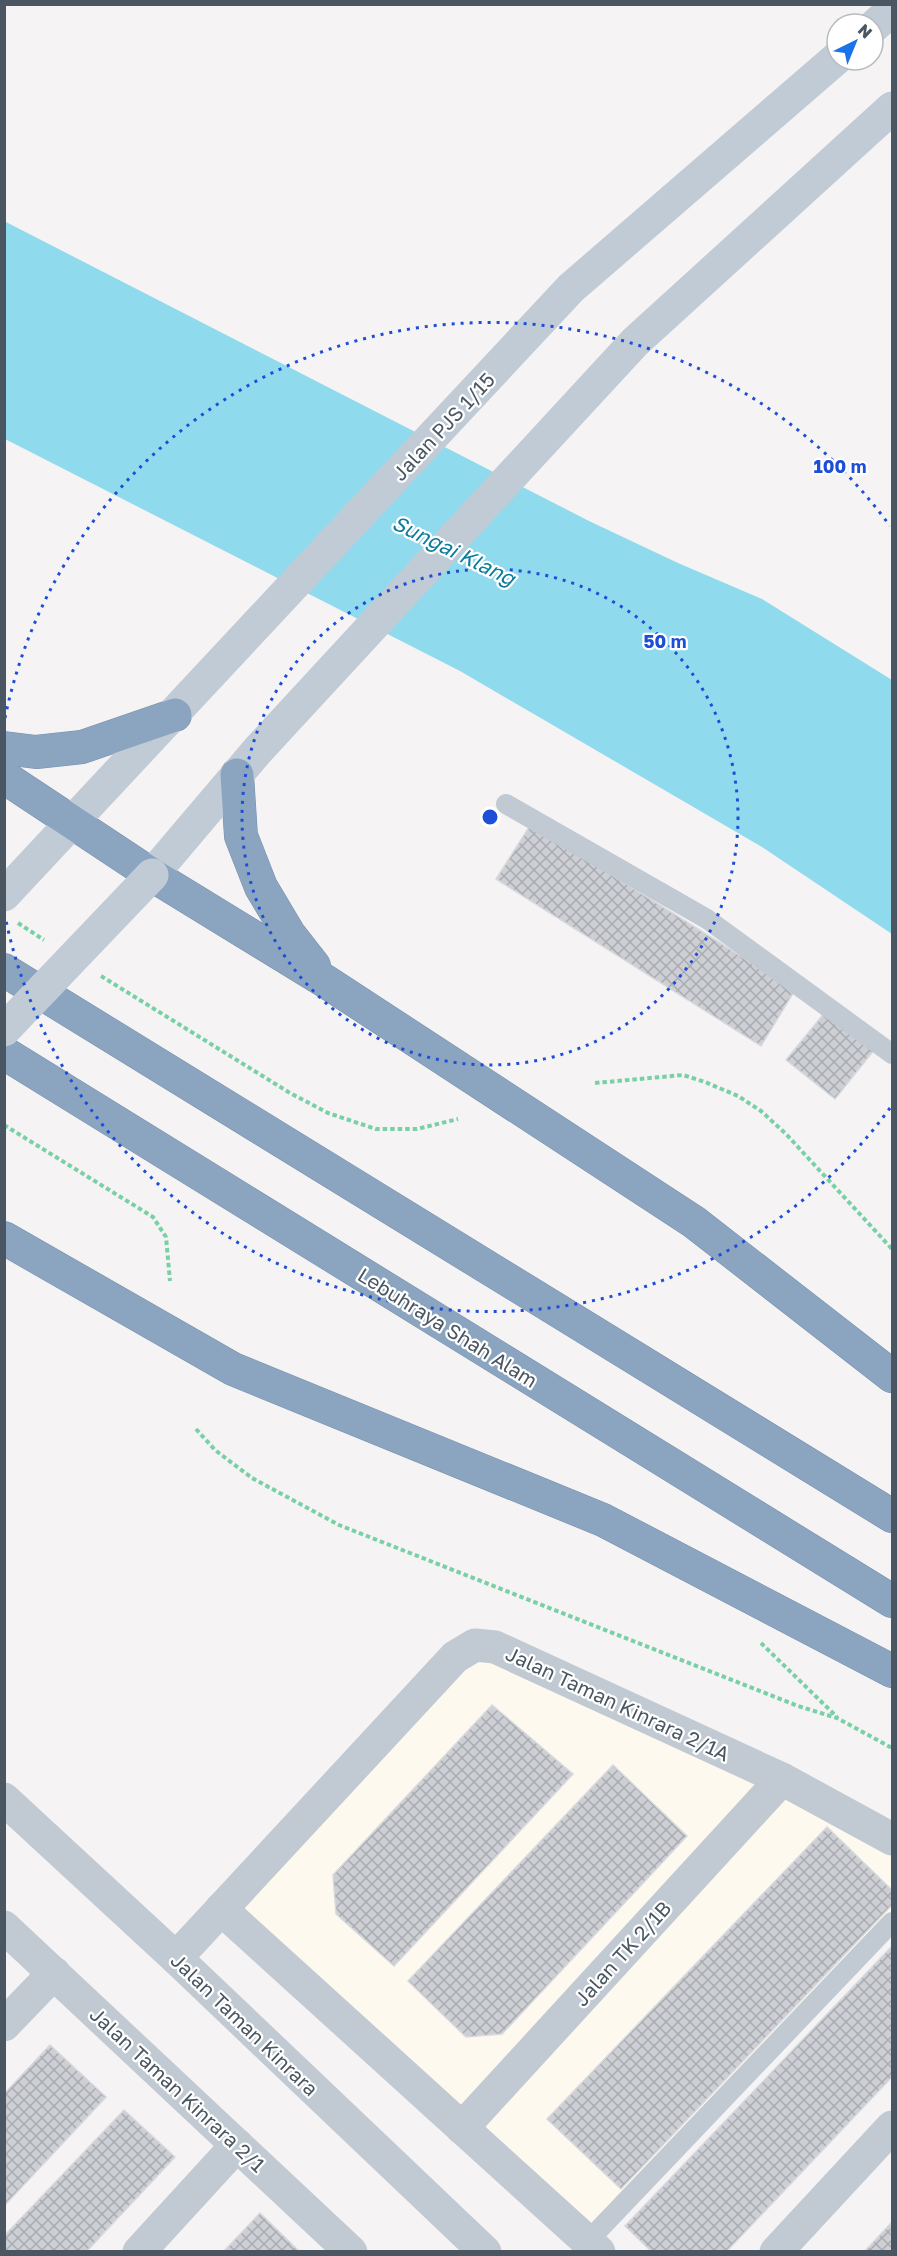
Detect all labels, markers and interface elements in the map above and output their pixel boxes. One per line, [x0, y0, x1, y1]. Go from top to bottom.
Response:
north arrow [825, 12, 885, 72]
text: N [854, 20, 877, 42]
street label: Jalan PJS 1/15 [387, 367, 499, 485]
text: 100 m [814, 455, 866, 477]
water label: Sungai Klang [388, 509, 522, 592]
text: 50 m [644, 630, 686, 652]
centre of rings [480, 807, 500, 827]
street label: Lebuhraya Shah Alam [354, 1262, 542, 1392]
street label: Jalan Taman Kinrara 2/1A [502, 1641, 734, 1765]
street label: Jalan TK 2/1B [569, 1896, 675, 2010]
street label: Jalan Taman Kinrara [167, 1948, 323, 2100]
street label: Jalan Taman Kinrara 2/1 [85, 2002, 271, 2177]

